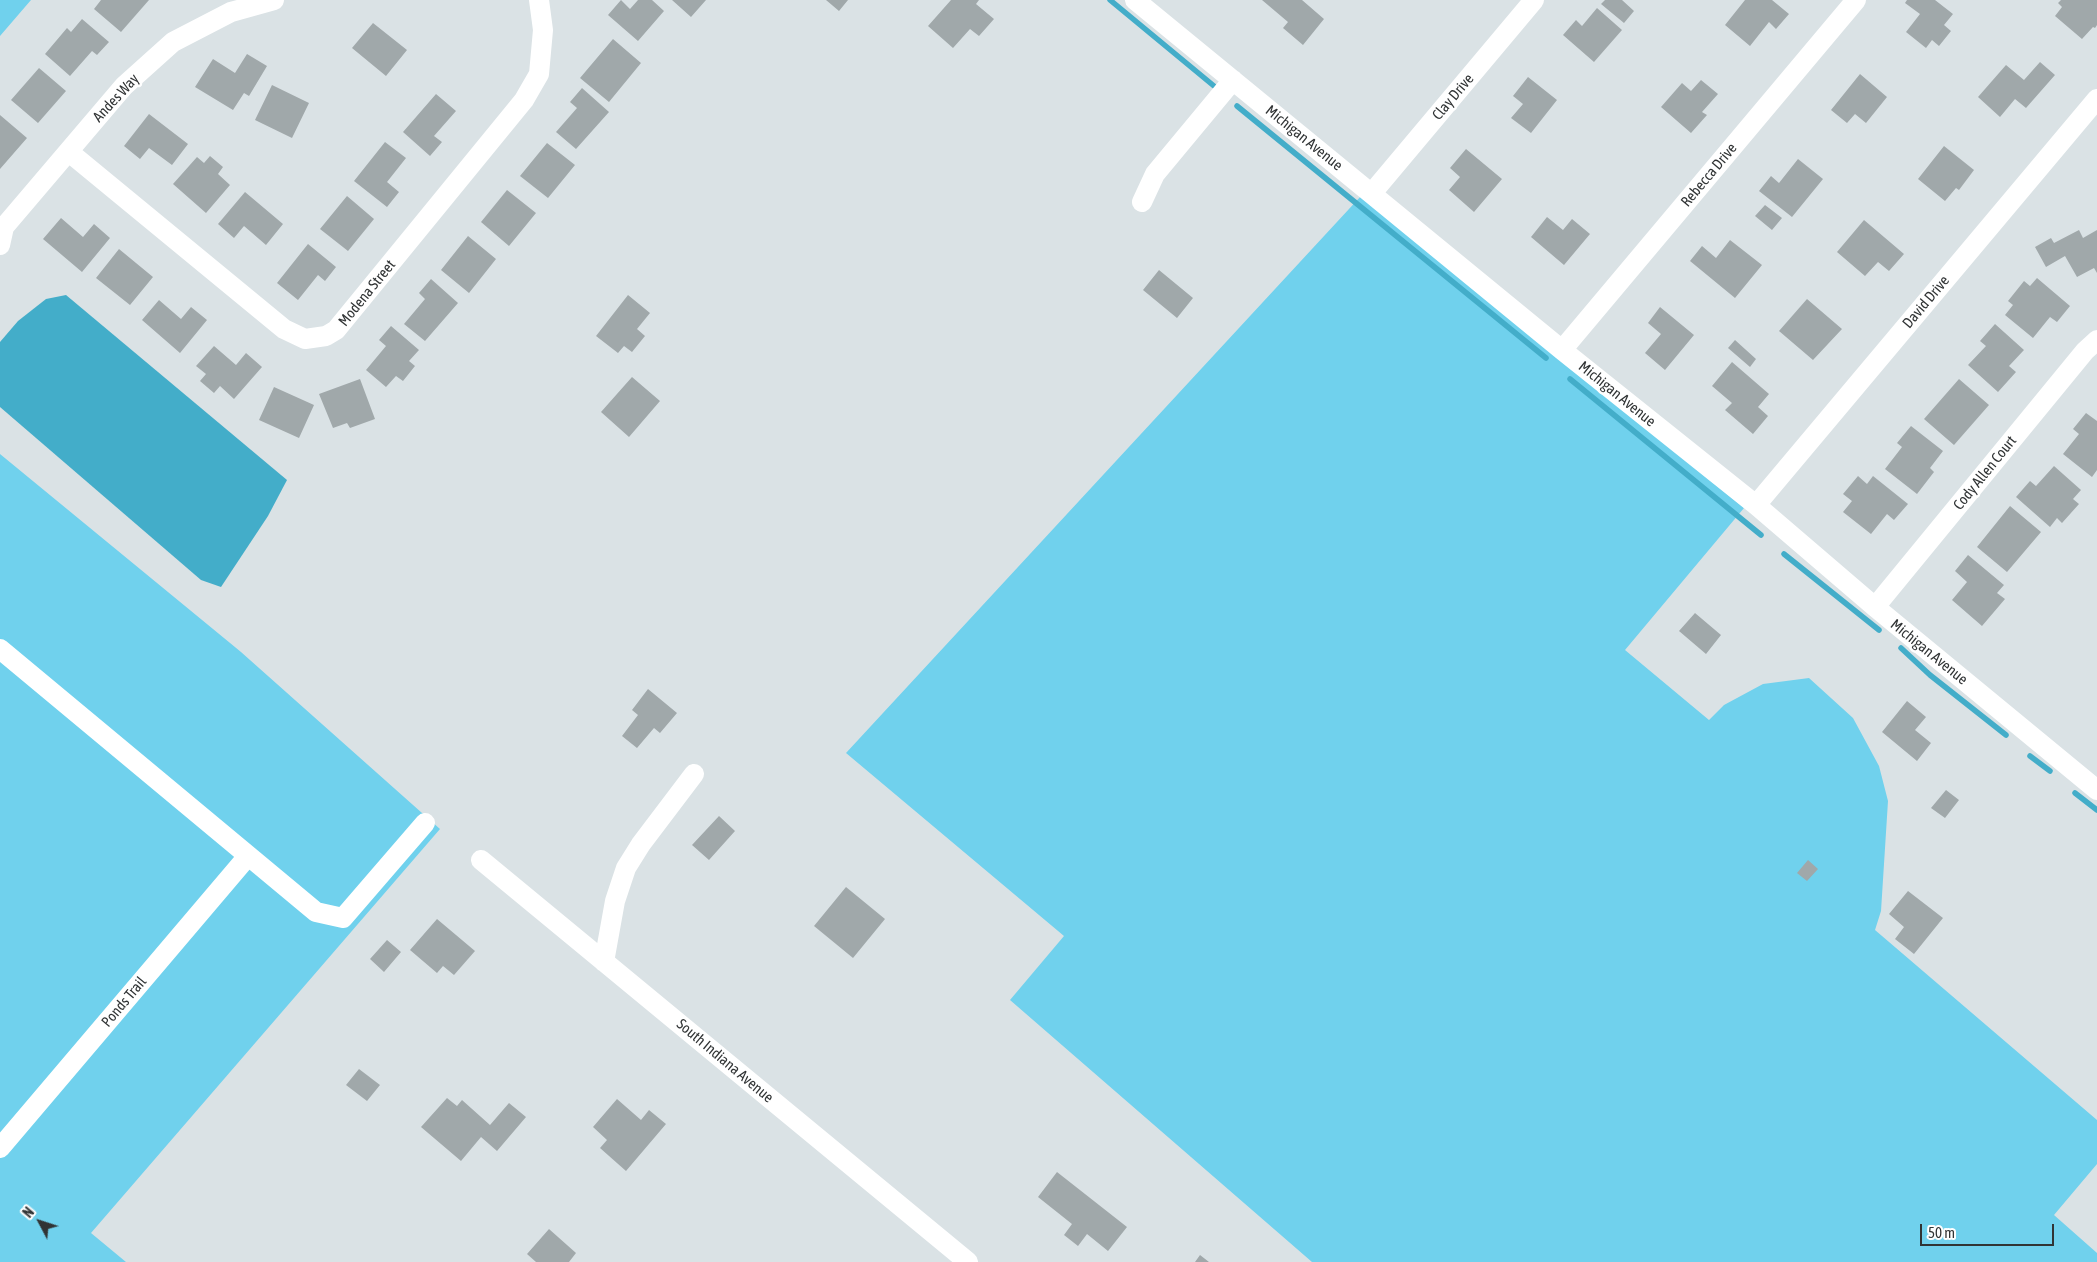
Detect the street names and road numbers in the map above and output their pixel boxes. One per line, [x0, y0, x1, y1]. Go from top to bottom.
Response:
street label: Andes Way [89, 70, 143, 126]
street label: Clay Drive [1428, 70, 1478, 124]
street label: Michigan Avenue [1262, 102, 1346, 174]
street label: Rebecca Drive [1677, 140, 1741, 210]
street label: Modena Street [335, 256, 399, 330]
street label: David Drive [1899, 272, 1953, 332]
street label: Michigan Avenue [1575, 358, 1659, 430]
street label: Cody Allen Court [1950, 432, 2020, 514]
street label: Michigan Avenue [1887, 616, 1971, 688]
street label: Ponds Trail [98, 973, 150, 1031]
street label: South Indiana Avenue [673, 1015, 777, 1107]

